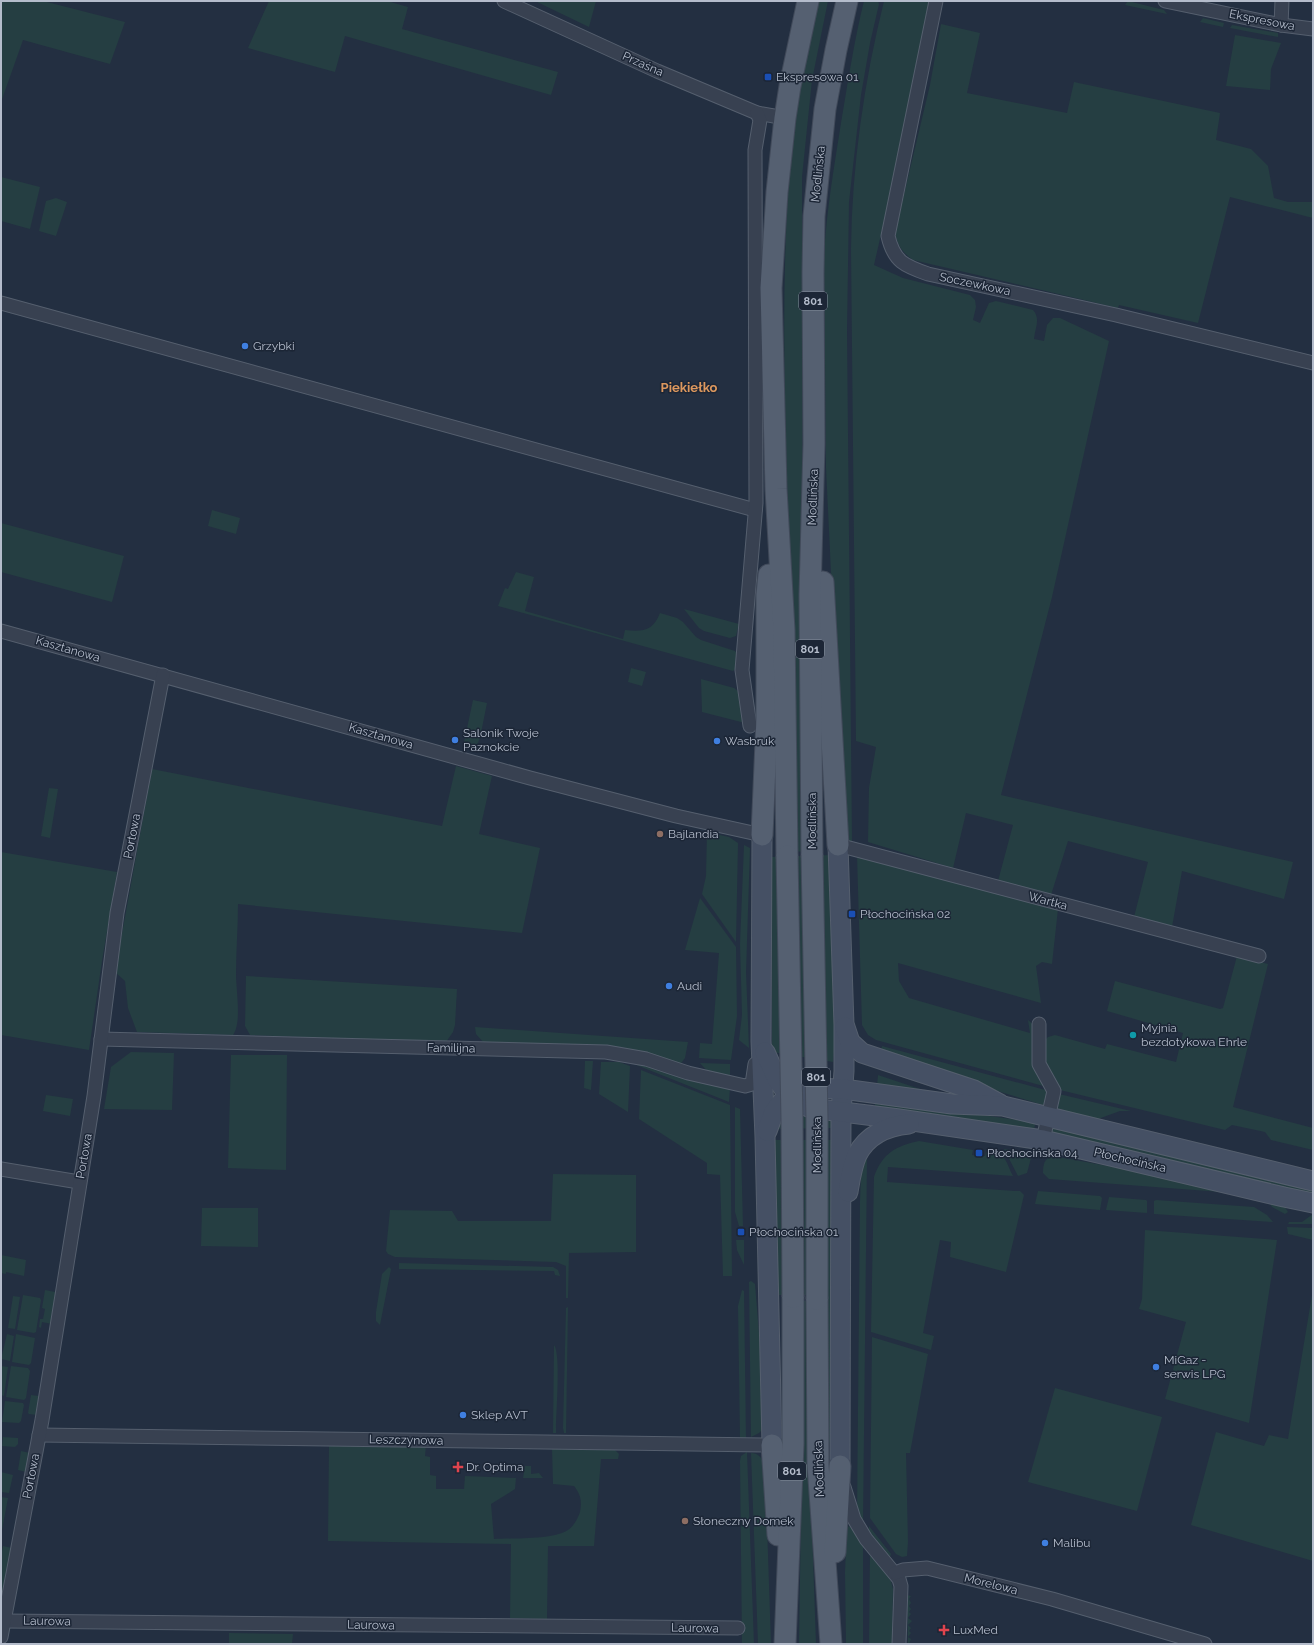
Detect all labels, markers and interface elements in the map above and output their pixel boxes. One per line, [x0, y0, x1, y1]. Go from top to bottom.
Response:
street label: Ekspresowa [1228, 7, 1296, 33]
street label: Przaśna [620, 49, 666, 79]
place label: Ekspresowa 01 [776, 70, 858, 84]
marker: Ekspresowa 01 [763, 72, 773, 82]
street label: Modlińska [808, 145, 828, 203]
street label: Soczewkowa [938, 270, 1012, 298]
road number: 801 [799, 292, 827, 310]
place label: Grzybki [253, 339, 295, 353]
marker: Grzybki [240, 341, 250, 351]
district label: Piekiełko [661, 380, 718, 395]
street label: Modlińska [805, 468, 821, 526]
street label: Kasztanowa [34, 633, 102, 665]
road number: 801 [796, 640, 824, 658]
street label: Kasztanowa [347, 720, 415, 752]
place label: Salonik Twoje Paznokcie [463, 726, 539, 754]
place label: Wasbruk [725, 734, 775, 748]
marker: Salonik Twoje Paznokcie [450, 735, 460, 745]
marker: Wasbruk [712, 736, 722, 746]
street label: Modlińska [805, 793, 819, 849]
street label: Portowa [121, 812, 143, 860]
place label: Bajlandia [668, 827, 719, 841]
marker: Bajlandia [655, 829, 665, 839]
street label: Wartka [1027, 889, 1069, 913]
place label: Płochocińska 02 [860, 907, 950, 921]
marker: Płochocińska 02 [847, 909, 857, 919]
place label: Audi [677, 979, 702, 993]
marker: Audi [664, 981, 674, 991]
place label: Myjnia bezdotykowa Ehrle [1141, 1021, 1247, 1049]
marker: Myjnia bezdotykowa Ehrle [1128, 1030, 1138, 1040]
street label: Familijna [427, 1041, 475, 1055]
road number: 801 [802, 1068, 830, 1086]
street label: Modlińska [810, 1117, 824, 1173]
street label: Portowa [73, 1132, 95, 1180]
street label: Płochocińska [1093, 1145, 1167, 1175]
place label: Płochocińska 04 [987, 1146, 1078, 1160]
marker: Płochocińska 04 [974, 1148, 984, 1158]
place label: Płochocińska 01 [749, 1225, 838, 1239]
marker: Płochocińska 01 [736, 1227, 746, 1237]
place label: MiGaz - serwis LPG [1164, 1353, 1225, 1381]
marker: MiGaz - serwis LPG [1151, 1362, 1161, 1372]
place label: Sklep AVT [471, 1408, 529, 1422]
marker: Sklep AVT [458, 1410, 468, 1420]
street label: Leszczynowa [369, 1432, 443, 1448]
street label: Modlińska [811, 1440, 827, 1498]
street label: Portowa [20, 1452, 42, 1500]
place label: Dr. Optima [466, 1460, 523, 1474]
marker: Dr. Optima [453, 1462, 463, 1472]
road number: 801 [778, 1462, 806, 1480]
place label: Słoneczny Domek [693, 1514, 794, 1528]
marker: Słoneczny Domek [680, 1516, 690, 1526]
place label: Malibu [1053, 1536, 1090, 1550]
marker: Malibu [1040, 1538, 1050, 1548]
street label: Morelowa [963, 1571, 1019, 1597]
street label: Laurowa [23, 1614, 71, 1628]
street label: Laurowa [347, 1618, 395, 1632]
street label: Laurowa [671, 1621, 719, 1635]
place label: LuxMed [953, 1623, 998, 1637]
marker: LuxMed [938, 1624, 950, 1636]

